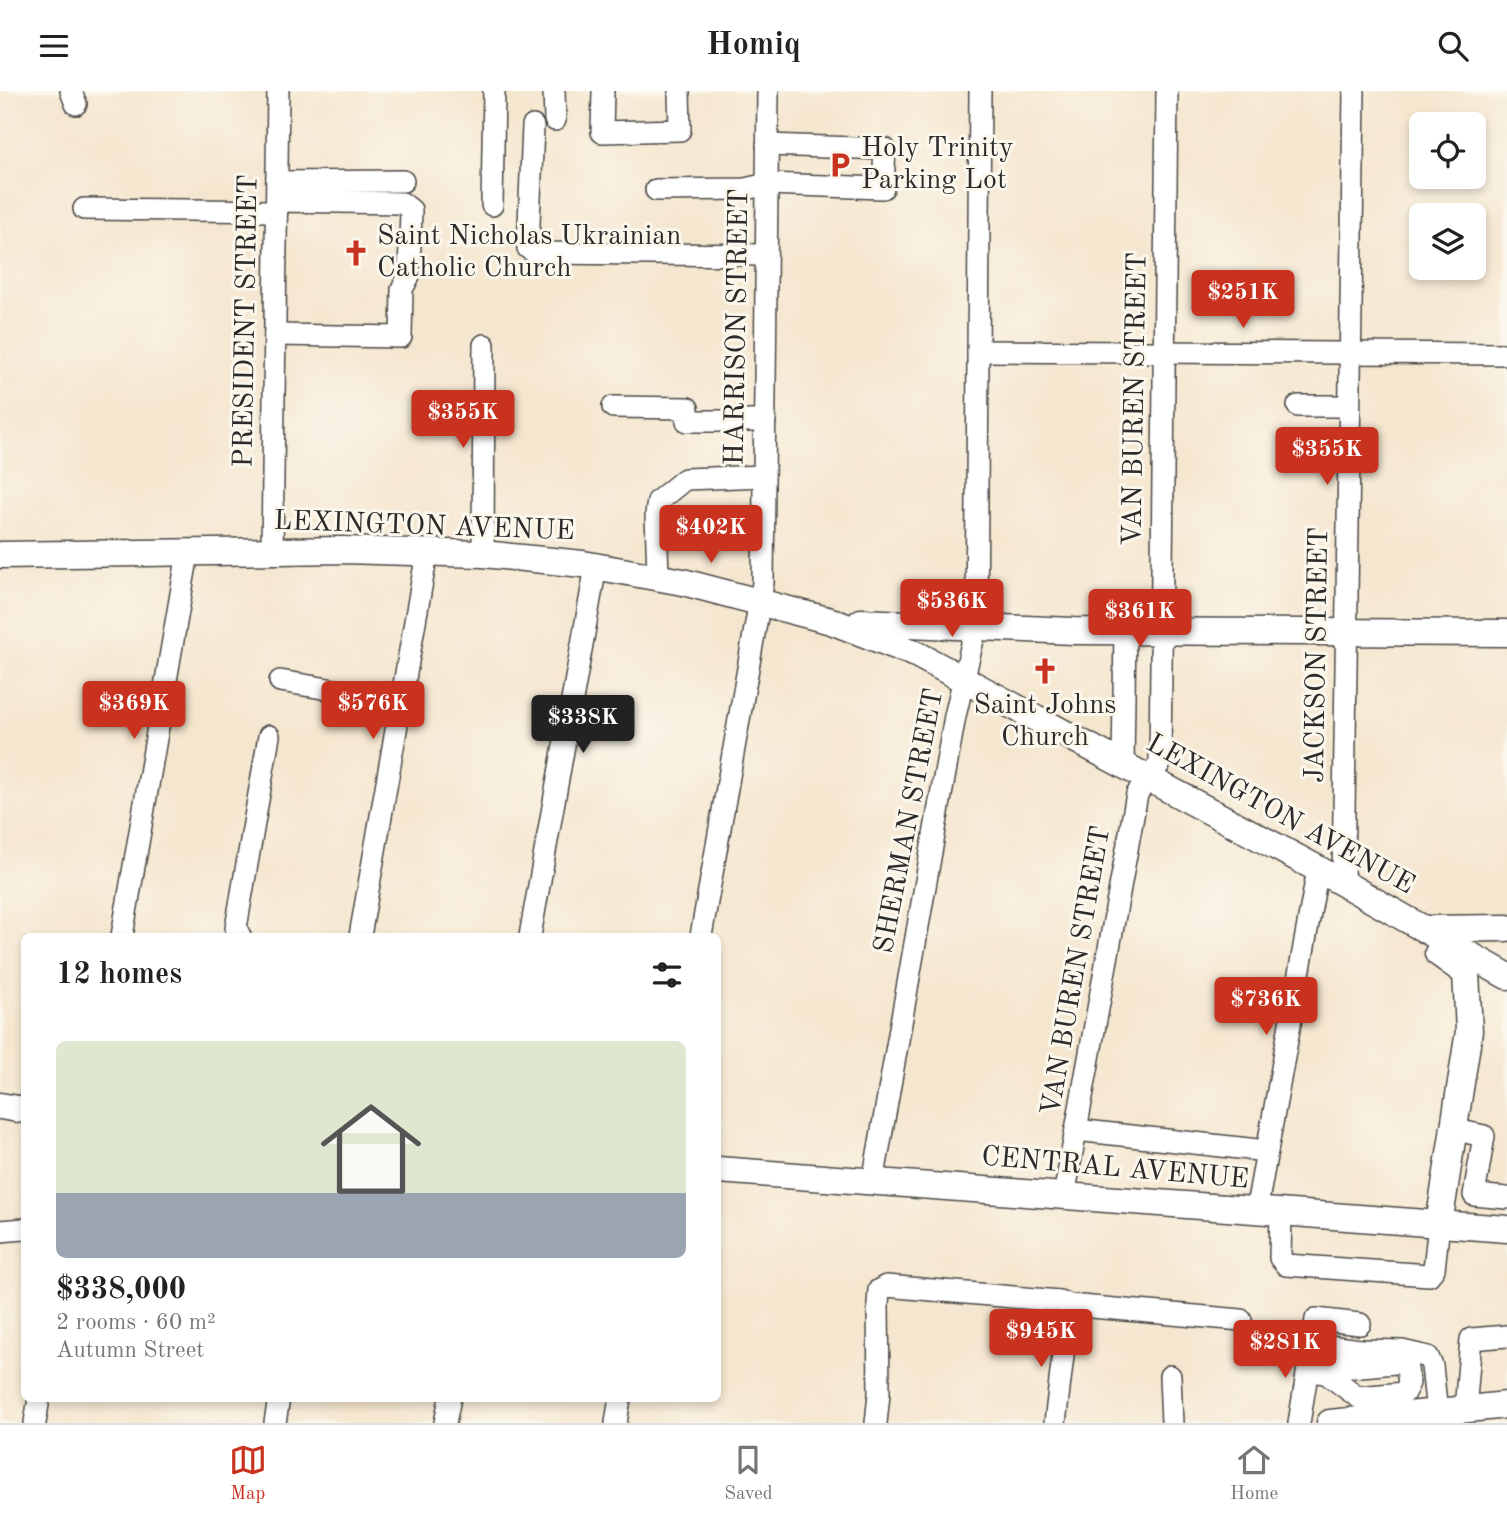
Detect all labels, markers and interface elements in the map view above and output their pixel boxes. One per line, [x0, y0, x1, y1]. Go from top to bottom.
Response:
icon: menu [35, 27, 73, 65]
icon: search [1434, 27, 1472, 65]
text: Homiq [706, 30, 801, 62]
map controls [1409, 112, 1486, 280]
button: locate [1409, 112, 1486, 189]
place label: Holy Trinity Parking Lot [861, 135, 1014, 195]
parking icon: Holy Trinity Parking Lot [825, 150, 855, 180]
street label: PRESIDENT STREET [230, 174, 264, 468]
street label: HARRISON STREET [722, 188, 754, 466]
button: layers [1409, 203, 1486, 280]
place label: Saint Nicholas Ukrainian Catholic Church [377, 223, 681, 283]
church icon: Saint Nicholas Ukrainian Catholic Church [341, 238, 371, 268]
street label: VAN BUREN STREET [1119, 252, 1153, 546]
pin: $251K [1194, 271, 1292, 330]
text: $251K [1207, 281, 1279, 304]
pin: $355K [414, 391, 512, 450]
text: $355K [427, 401, 499, 424]
pin: $355K [1278, 427, 1376, 487]
text: $355K [1291, 438, 1363, 461]
pin: $402K [662, 505, 760, 565]
street label: LEXINGTON AVENUE [273, 508, 575, 546]
text: $402K [675, 516, 747, 539]
street label: JACKSON STREET [1302, 527, 1334, 783]
pin: $536K [903, 580, 1001, 639]
pin: $361K [1091, 589, 1189, 649]
text: $536K [916, 590, 988, 613]
text: $361K [1104, 600, 1176, 623]
church icon: Saint Johns Church [1030, 656, 1060, 686]
pin: $369K [85, 681, 183, 741]
pin: $576K [324, 681, 422, 741]
street label: SHERMAN STREET [871, 686, 949, 956]
text: $369K [98, 692, 170, 715]
text: $576K [337, 692, 409, 715]
place label: Saint Johns Church [973, 692, 1117, 752]
pin: $338K [534, 695, 632, 755]
text: $338K [547, 706, 619, 729]
street label: LEXINGTON AVENUE [1141, 730, 1419, 900]
street label: VAN BUREN STREET [1038, 824, 1116, 1118]
icon: filters [648, 956, 686, 994]
text: 12 homes [56, 960, 182, 990]
pin: $736K [1217, 977, 1315, 1037]
text: $736K [1230, 988, 1302, 1011]
icon: home [308, 1086, 434, 1212]
street label: CENTRAL AVENUE [980, 1143, 1250, 1195]
text: $338,000 [56, 1275, 186, 1305]
pin: $945K [992, 1309, 1090, 1369]
text: 2 rooms · 60 m² [56, 1311, 216, 1334]
text: $945K [1005, 1320, 1077, 1343]
pin: $281K [1236, 1321, 1334, 1380]
text: $281K [1249, 1331, 1321, 1354]
text: Autumn Street [56, 1339, 204, 1362]
tab: Map [229, 1441, 267, 1506]
tab: Saved [724, 1441, 773, 1506]
tab: Home [1230, 1441, 1278, 1506]

